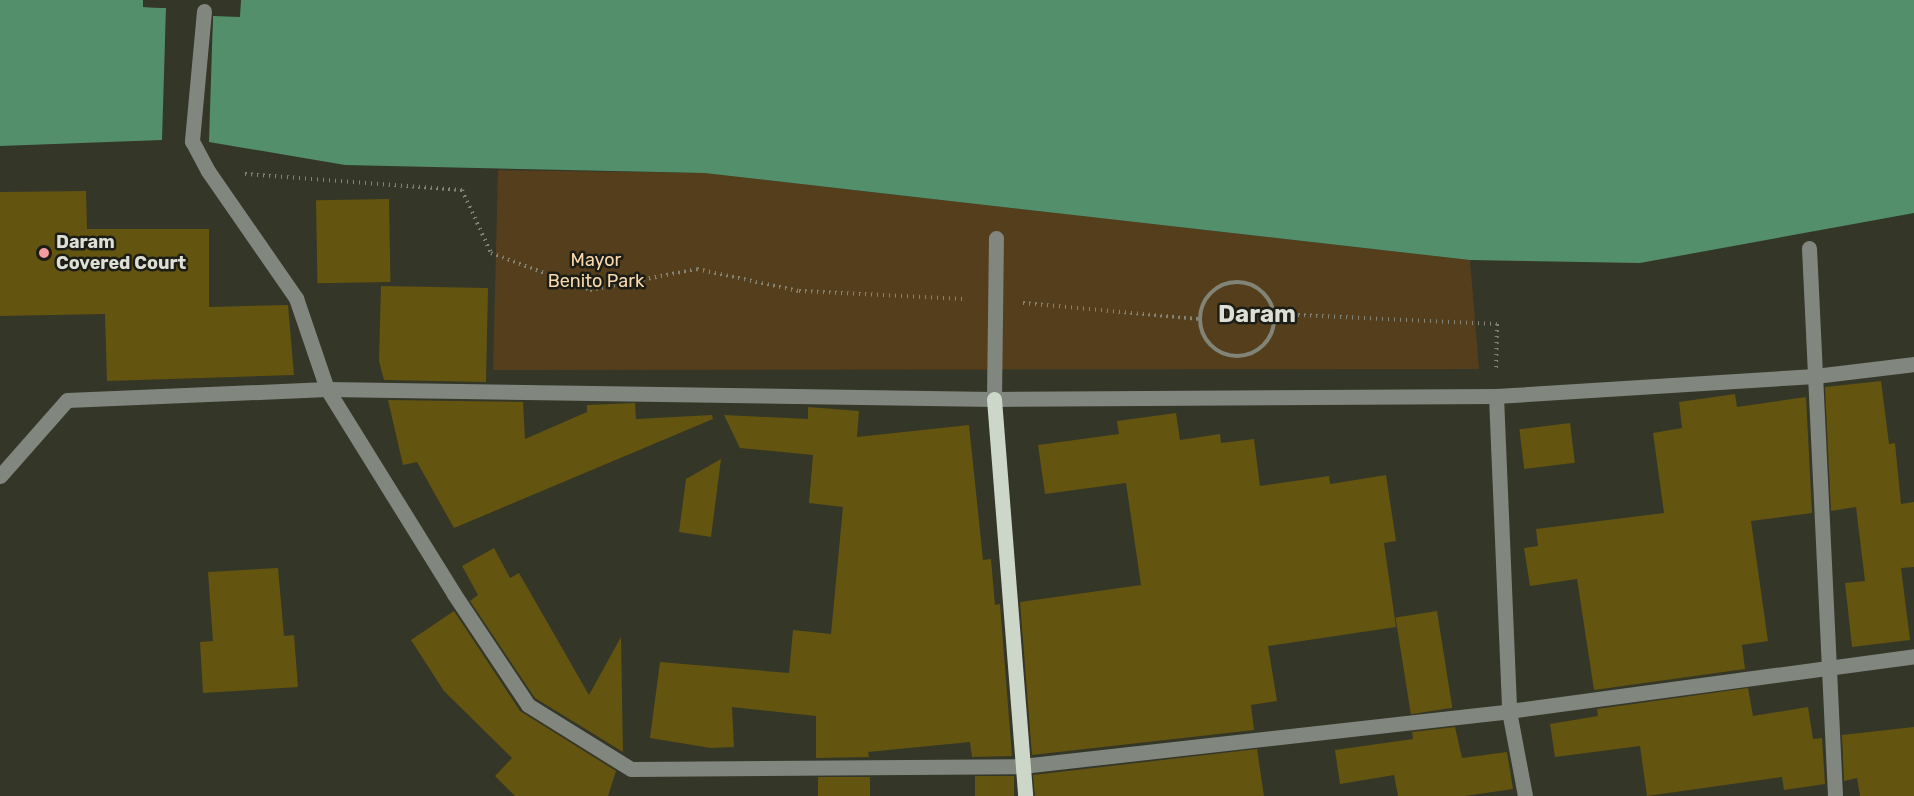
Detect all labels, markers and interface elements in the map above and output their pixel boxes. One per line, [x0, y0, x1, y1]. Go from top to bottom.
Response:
place label: Daram Covered Court [56, 232, 186, 274]
marker: Daram Covered Court [37, 246, 51, 260]
park label: Mayor Benito Park [548, 250, 644, 292]
district label: Daram [1218, 301, 1296, 329]

